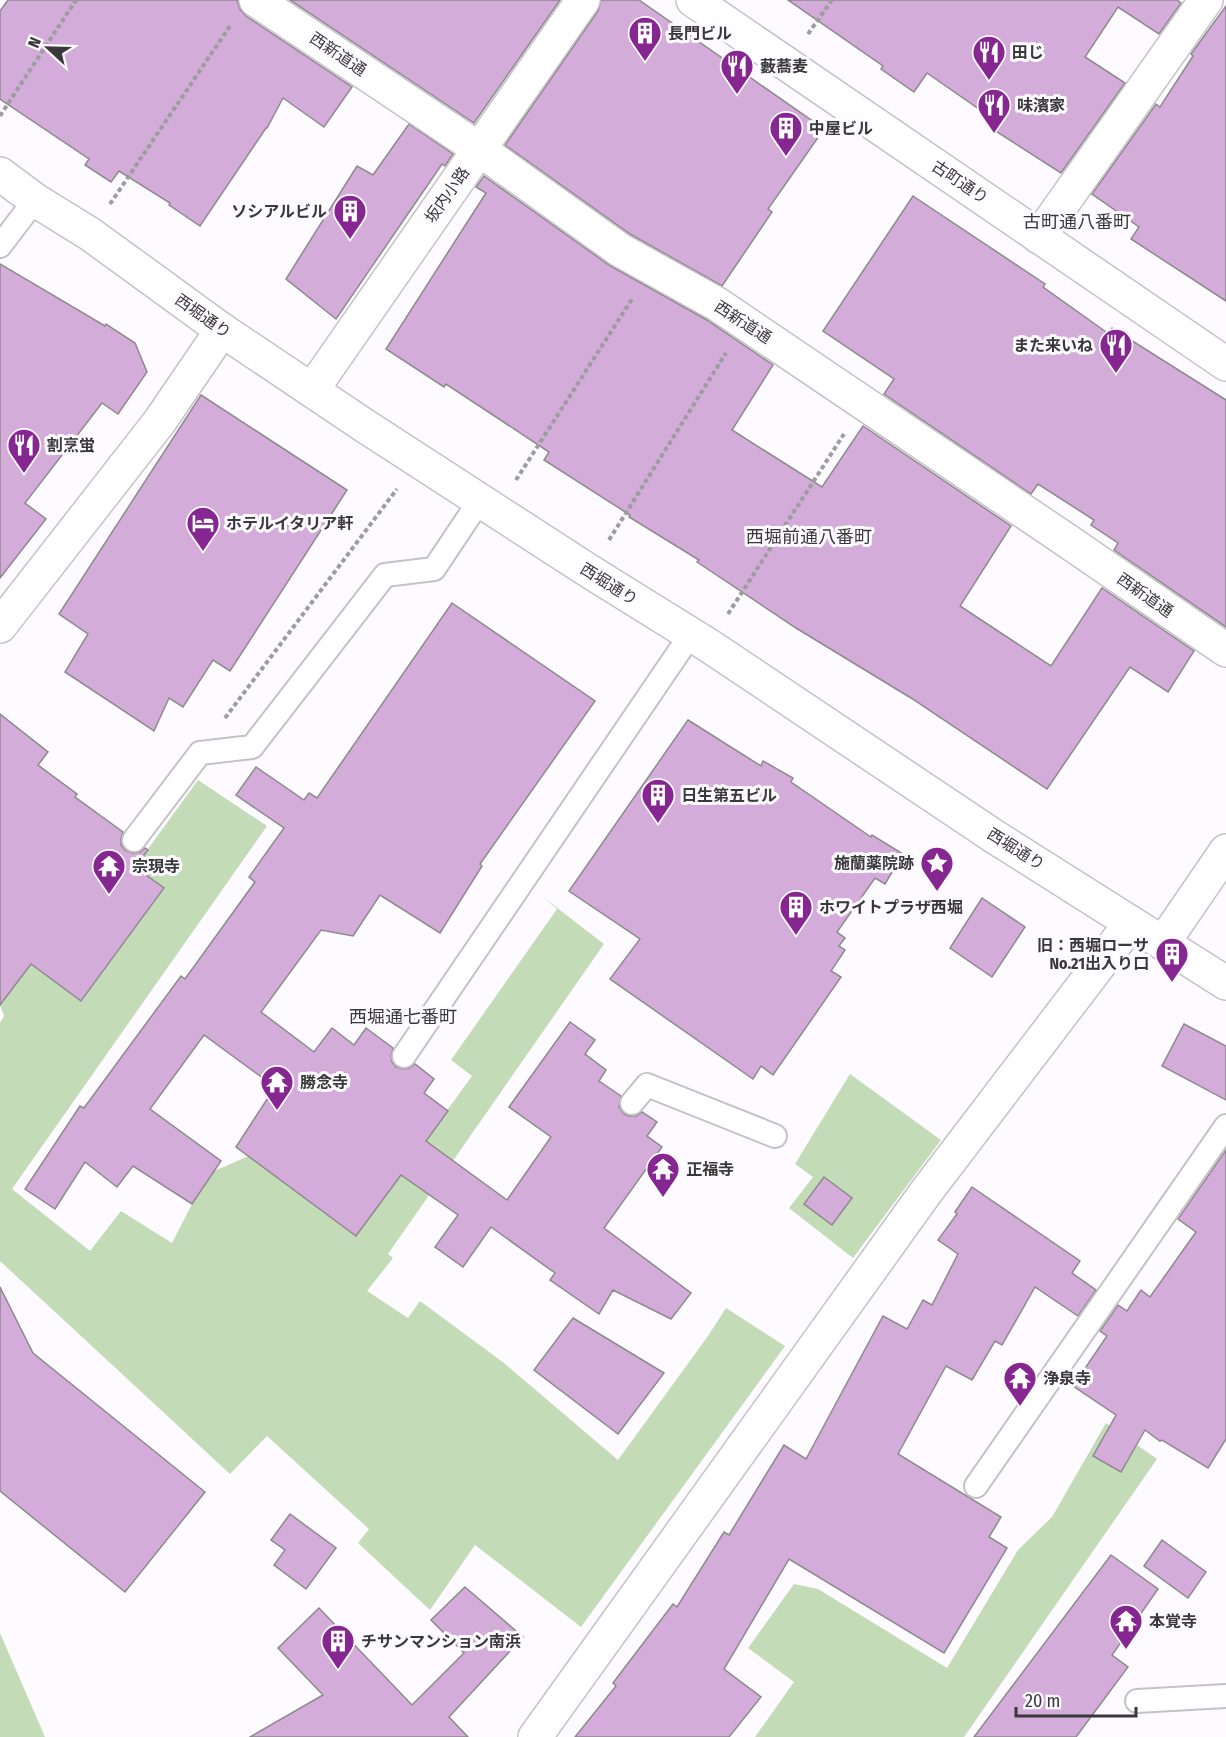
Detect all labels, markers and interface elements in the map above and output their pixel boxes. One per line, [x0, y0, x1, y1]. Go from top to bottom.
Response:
building icon: 長門ビル [627, 15, 663, 62]
north arrow [18, 18, 78, 78]
place label: 長門ビル [668, 24, 732, 43]
street label: 西新道通 [306, 28, 370, 80]
restaurant icon: 田じ [971, 34, 1007, 81]
text: N [24, 35, 45, 51]
place label: 田じ [1012, 43, 1044, 62]
restaurant icon: 藪蕎麦 [719, 48, 755, 95]
place label: 藪蕎麦 [760, 57, 808, 76]
restaurant icon: 味濱家 [976, 87, 1012, 134]
place label: 味濱家 [1017, 96, 1065, 115]
building icon: 中屋ビル [768, 110, 804, 157]
place label: 中屋ビル [809, 119, 873, 138]
street label: 古町通り [928, 156, 992, 208]
street label: 坂内小路 [421, 163, 473, 227]
building icon: ソシアルビル [332, 193, 368, 240]
place label: ソシアルビル [231, 202, 327, 221]
district label: 古町通八番町 [1023, 211, 1131, 233]
street label: 西堀通り [171, 290, 235, 342]
street label: 西新道通 [711, 297, 775, 347]
restaurant icon: また来いね [1098, 327, 1134, 374]
place label: また来いね [1013, 336, 1093, 355]
restaurant icon: 割烹蛍 [6, 427, 42, 474]
place label: 割烹蛍 [47, 436, 95, 455]
hotel icon: ホテルイタリア軒 [185, 505, 221, 552]
place label: ホテルイタリア軒 [226, 514, 353, 533]
district label: 西堀前通八番町 [746, 526, 872, 548]
street label: 西堀通り [577, 559, 641, 609]
street label: 西新道通 [1113, 569, 1177, 621]
building icon: 日生第五ビル [640, 777, 676, 824]
place label: 日生第五ビル [681, 786, 777, 805]
street label: 西堀通り [984, 824, 1048, 874]
place icon: 施蘭薬院跡 [919, 845, 955, 892]
temple icon: 宗現寺 [91, 848, 127, 895]
place label: 施蘭薬院跡 [834, 854, 914, 873]
place label: 宗現寺 [132, 857, 180, 876]
building icon: ホワイトプラザ西堀 [778, 889, 814, 936]
place label: ホワイトプラザ西堀 [819, 898, 963, 917]
place label: 旧：西堀ローサ No.21出入り口 [1037, 936, 1149, 973]
building icon: 旧：西堀ローサ No.21出入り口 [1154, 936, 1190, 983]
district label: 西堀通七番町 [349, 1006, 457, 1028]
temple icon: 勝念寺 [259, 1064, 295, 1111]
place label: 勝念寺 [300, 1073, 348, 1092]
temple icon: 正福寺 [645, 1151, 681, 1198]
place label: 正福寺 [686, 1160, 734, 1179]
temple icon: 浄泉寺 [1002, 1360, 1038, 1407]
place label: 浄泉寺 [1043, 1369, 1091, 1388]
temple icon: 本覚寺 [1108, 1603, 1144, 1650]
place label: 本覚寺 [1149, 1612, 1197, 1631]
building icon: チサンマンション南浜 [320, 1623, 356, 1670]
place label: チサンマンション南浜 [361, 1632, 521, 1651]
scale bar [1016, 1680, 1136, 1718]
text: 20 m [1025, 1690, 1060, 1712]

